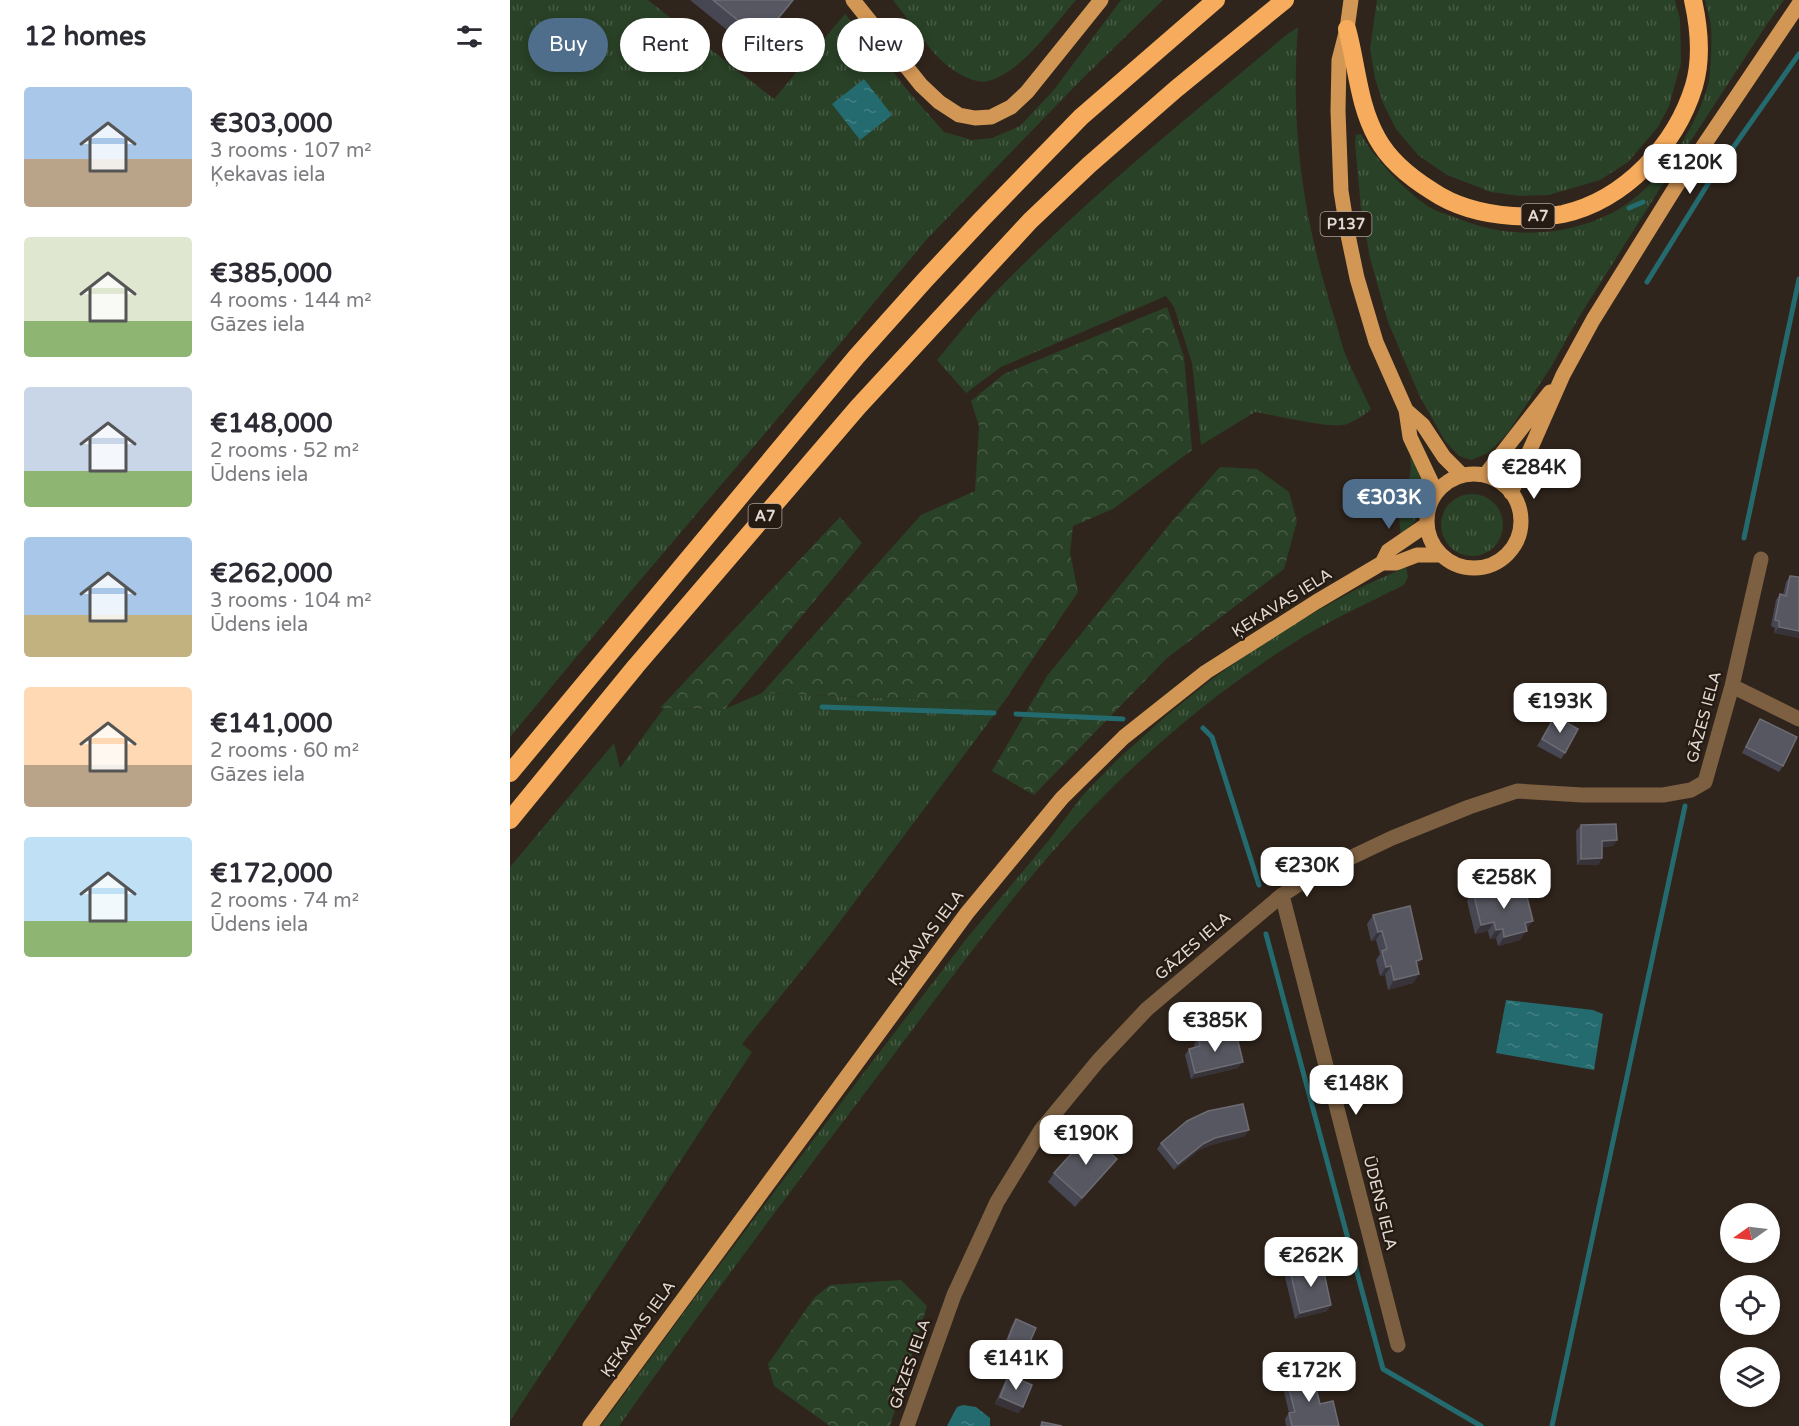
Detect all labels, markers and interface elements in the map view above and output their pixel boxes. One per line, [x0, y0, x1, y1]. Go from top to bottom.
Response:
chip: Buy [528, 18, 608, 72]
chip: Rent [620, 18, 710, 72]
chip: Filters [722, 18, 825, 72]
chip: New [837, 18, 924, 72]
icon: filters [453, 20, 486, 53]
text: 12 homes [24, 21, 146, 52]
text: €303,000 [210, 108, 332, 139]
icon: home [72, 111, 144, 183]
text: 3 rooms · 107 m² [210, 139, 372, 163]
pin: €120K [1648, 144, 1732, 195]
text: €120K [1658, 151, 1722, 175]
text: Ķekavas iela [210, 163, 326, 187]
road number: A7 [1522, 204, 1554, 228]
road number: P137 [1320, 212, 1372, 236]
text: €385,000 [210, 258, 332, 289]
icon: home [72, 261, 144, 333]
text: 4 rooms · 144 m² [210, 289, 372, 313]
text: Gāzes iela [210, 313, 305, 337]
text: €148,000 [210, 408, 332, 439]
icon: home [72, 411, 144, 483]
text: 2 rooms · 52 m² [210, 439, 359, 463]
pin: €284K [1492, 449, 1576, 500]
text: €284K [1502, 456, 1566, 480]
text: Ūdens iela [210, 463, 308, 487]
pin: €303K [1347, 479, 1431, 530]
text: €303K [1357, 486, 1421, 510]
road number: A7 [748, 504, 782, 528]
text: €262,000 [210, 558, 332, 589]
icon: home [72, 561, 144, 633]
street label: ĶEKAVAS IELA [1228, 564, 1336, 642]
text: 3 rooms · 104 m² [210, 589, 372, 613]
text: Ūdens iela [210, 613, 308, 637]
street label: GĀZES IELA [1682, 669, 1726, 765]
pin: €193K [1518, 683, 1602, 734]
text: €193K [1528, 690, 1592, 714]
text: €141,000 [210, 708, 332, 739]
icon: home [72, 711, 144, 783]
text: 2 rooms · 60 m² [210, 739, 359, 763]
text: Gāzes iela [210, 763, 305, 787]
pin: €230K [1265, 847, 1349, 898]
text: €230K [1275, 854, 1339, 878]
text: €172,000 [210, 858, 332, 889]
pin: €258K [1462, 859, 1546, 910]
icon: home [72, 861, 144, 933]
text: €258K [1472, 866, 1536, 890]
street label: ĶEKAVAS IELA [884, 886, 968, 990]
text: 2 rooms · 74 m² [210, 889, 359, 913]
street label: GĀZES IELA [1151, 908, 1235, 984]
text: Ūdens iela [210, 913, 308, 937]
pin: €385K [1173, 1002, 1257, 1053]
text: €385K [1183, 1009, 1247, 1033]
pin: €148K [1314, 1065, 1398, 1116]
text: €148K [1324, 1072, 1388, 1096]
pin: €190K [1044, 1115, 1128, 1166]
text: €190K [1054, 1122, 1118, 1146]
street label: ŪDENS IELA [1359, 1154, 1401, 1252]
north arrow [1720, 1203, 1780, 1263]
map controls [1720, 1203, 1780, 1407]
pin: €262K [1269, 1237, 1353, 1288]
text: €262K [1279, 1244, 1343, 1268]
button: locate [1720, 1275, 1780, 1335]
street label: ĶEKAVAS IELA [596, 1277, 680, 1381]
street label: GĀZES IELA [885, 1316, 935, 1412]
pin: €141K [974, 1340, 1058, 1391]
text: €141K [984, 1347, 1048, 1371]
button: layers [1720, 1347, 1780, 1407]
pin: €172K [1267, 1352, 1351, 1403]
text: €172K [1277, 1359, 1341, 1383]

